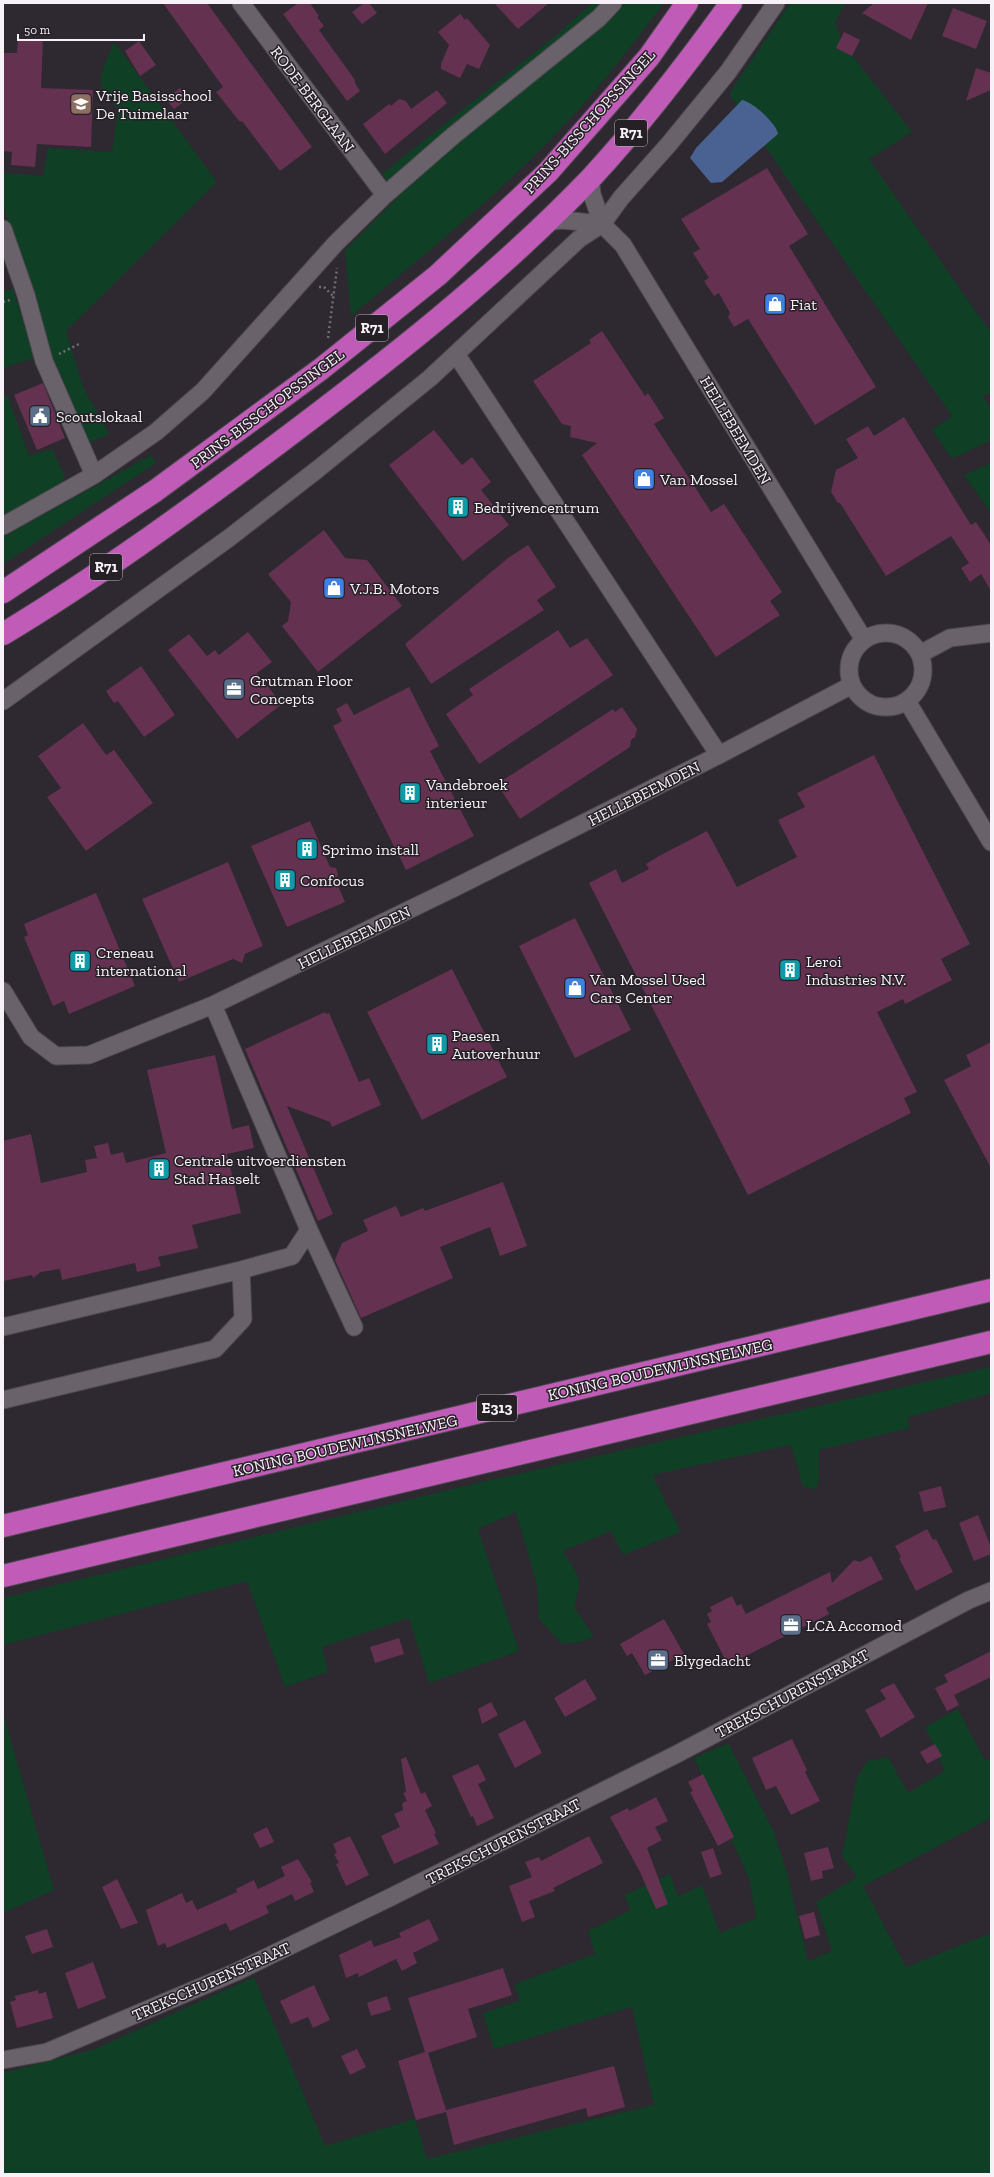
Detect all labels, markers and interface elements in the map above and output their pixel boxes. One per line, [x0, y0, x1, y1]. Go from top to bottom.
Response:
scale bar [18, 16, 144, 42]
text: 50 m [24, 23, 51, 37]
street label: RODE-BERGLAAN [267, 43, 359, 156]
street label: PRINS-BISSCHOPSSINGEL [520, 45, 659, 197]
place label: Vrije Basisschool De Tuimelaar [95, 86, 212, 123]
school or university icon: Vrije Basisschool De Tuimelaar [68, 91, 94, 117]
road number: R71 [615, 120, 647, 146]
shop icon: Fiat [762, 291, 788, 317]
place label: Fiat [790, 295, 817, 314]
road number: R71 [356, 315, 388, 341]
street label: PRINS-BISSCHOPSSINGEL [187, 344, 348, 472]
street label: HELLEBEEMDEN [696, 373, 776, 488]
public building icon: Scoutslokaal [27, 403, 53, 429]
place label: Scoutslokaal [56, 407, 143, 426]
shop icon: Van Mossel [631, 466, 657, 492]
place label: Van Mossel [659, 470, 738, 489]
building icon: Bedrijvencentrum [445, 494, 471, 520]
place label: Bedrijvencentrum [474, 498, 599, 517]
road number: R71 [90, 554, 122, 580]
shop icon: V.J.B. Motors [321, 575, 347, 601]
place label: V.J.B. Motors [349, 579, 439, 598]
place label: Grutman Floor Concepts [250, 671, 354, 708]
office icon: Grutman Floor Concepts [221, 676, 247, 702]
street label: HELLEBEEMDEN [585, 757, 704, 830]
place label: Vandebroek interieur [425, 775, 509, 812]
building icon: Vandebroek interieur [397, 780, 423, 806]
building icon: Sprimo install [294, 836, 320, 862]
place label: Sprimo install [322, 840, 419, 859]
building icon: Confocus [272, 867, 298, 893]
place label: Confocus [300, 871, 364, 890]
street label: HELLEBEEMDEN [295, 902, 414, 973]
place label: Creneau international [96, 943, 187, 980]
building icon: Creneau international [67, 948, 93, 974]
place label: Leroi Industries N.V. [806, 952, 906, 989]
building icon: Leroi Industries N.V. [777, 957, 803, 983]
place label: Van Mossel Used Cars Center [589, 970, 706, 1007]
shop icon: Van Mossel Used Cars Center [562, 975, 588, 1001]
place label: Paesen Autoverhuur [452, 1026, 541, 1063]
building icon: Paesen Autoverhuur [424, 1031, 450, 1057]
place label: Centrale uitvoerdiensten Stad Hasselt [174, 1151, 347, 1188]
building icon: Centrale uitvoerdiensten Stad Hasselt [146, 1156, 172, 1182]
street label: KONING BOUDEWIJNSNELWEG [546, 1334, 774, 1405]
road number: E313 [477, 1395, 517, 1421]
street label: KONING BOUDEWIJNSNELWEG [231, 1410, 459, 1481]
office icon: LCA Accomod [778, 1612, 804, 1638]
place label: LCA Accomod [806, 1616, 902, 1635]
street label: TREKSCHURENSTRAAT [712, 1645, 872, 1742]
office icon: Blygedacht [645, 1647, 671, 1673]
place label: Blygedacht [674, 1651, 751, 1670]
street label: TREKSCHURENSTRAAT [423, 1794, 584, 1889]
street label: TREKSCHURENSTRAAT [129, 1938, 293, 2025]

